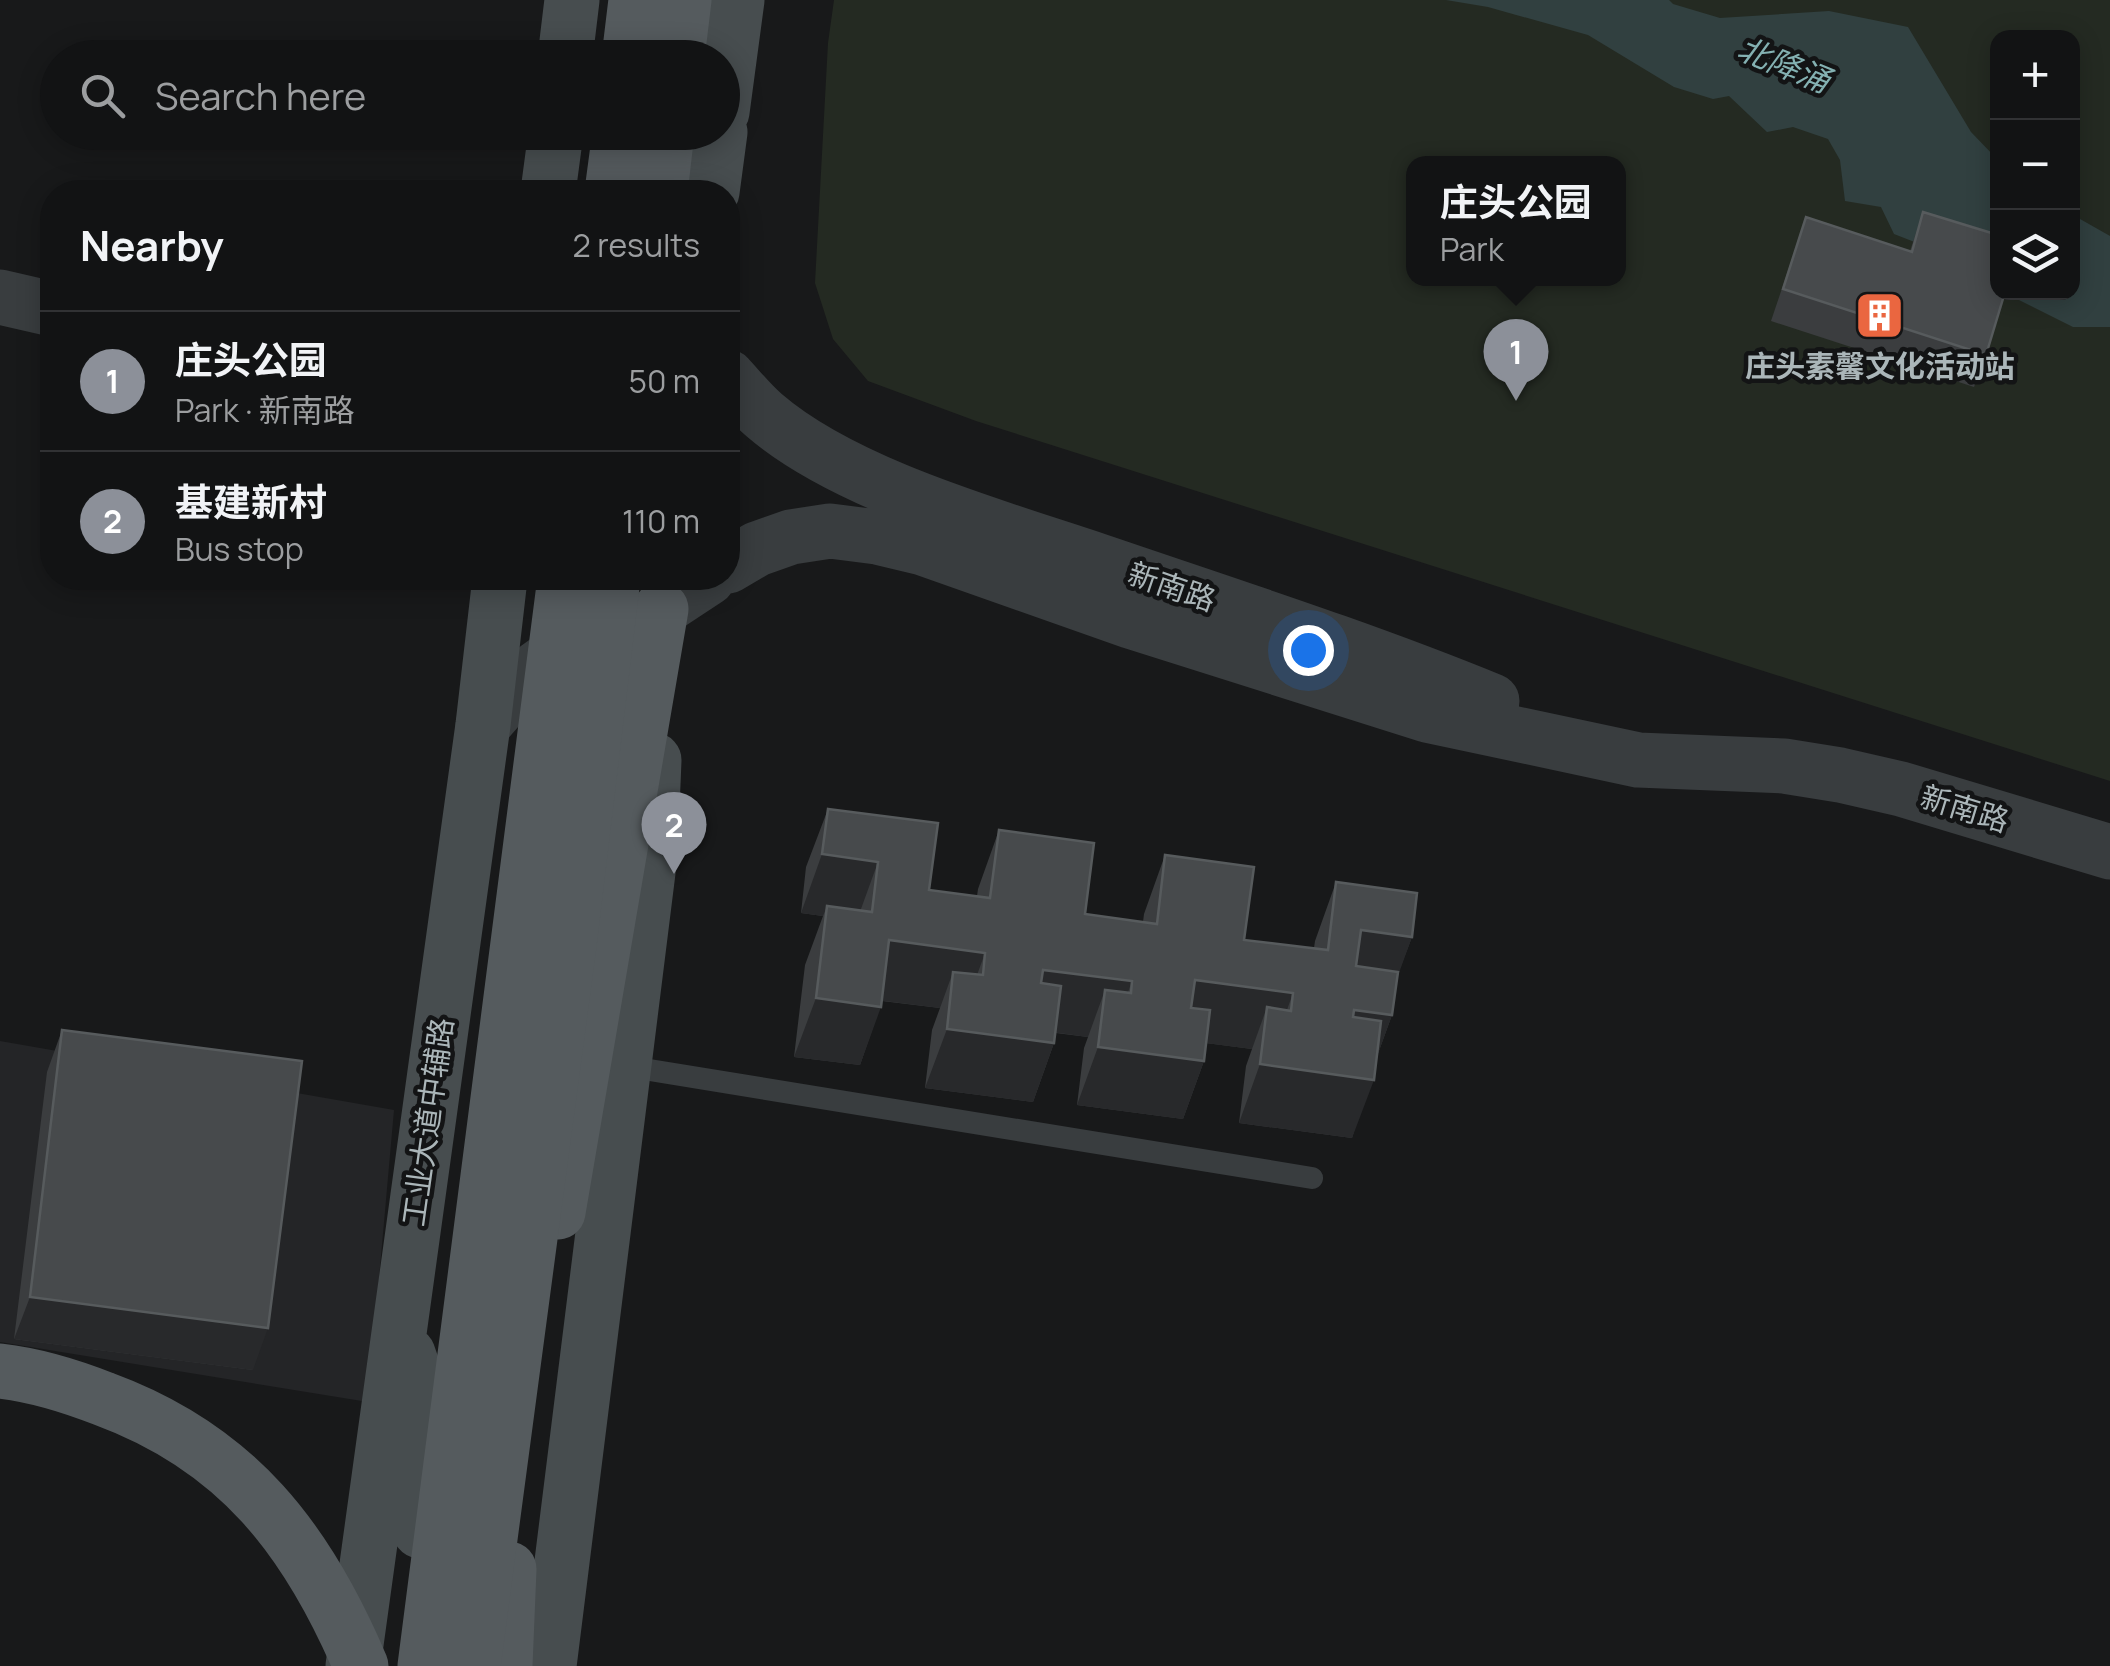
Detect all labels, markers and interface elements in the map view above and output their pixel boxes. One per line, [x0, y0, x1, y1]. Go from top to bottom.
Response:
water label: 北降涌 [1731, 26, 1840, 104]
map controls [1990, 30, 2080, 300]
button: + [1990, 30, 2080, 120]
search box [40, 40, 740, 150]
icon: search [75, 68, 130, 123]
text: Search here [155, 69, 366, 121]
button: − [1990, 120, 2080, 210]
popup [1406, 156, 1626, 286]
text: 庄头公园 [1440, 175, 1592, 227]
button: layers [1990, 210, 2080, 300]
text: Nearby [80, 216, 224, 274]
text: 2 results [573, 223, 700, 267]
text: Park [1440, 227, 1504, 271]
building icon: 庄头素馨文化活动站 [1854, 290, 1906, 342]
pin: 1 [1484, 318, 1548, 401]
text: 庄头公园 [175, 333, 327, 385]
place label: 庄头素馨文化活动站 [1745, 345, 2015, 386]
text: 1 [105, 359, 120, 403]
text: 50 m [628, 359, 700, 403]
text: Park · 新南路 [175, 388, 355, 432]
text: 基建新村 [175, 475, 327, 527]
text: 2 [103, 499, 122, 543]
text: 110 m [622, 499, 700, 543]
text: Bus stop [175, 527, 304, 571]
street label: 新南路 [1123, 552, 1221, 620]
your location [1283, 625, 1334, 676]
street label: 新南路 [1916, 775, 2014, 841]
pin: 2 [642, 792, 706, 874]
street label: 工业大道中辅路 [392, 1015, 462, 1229]

